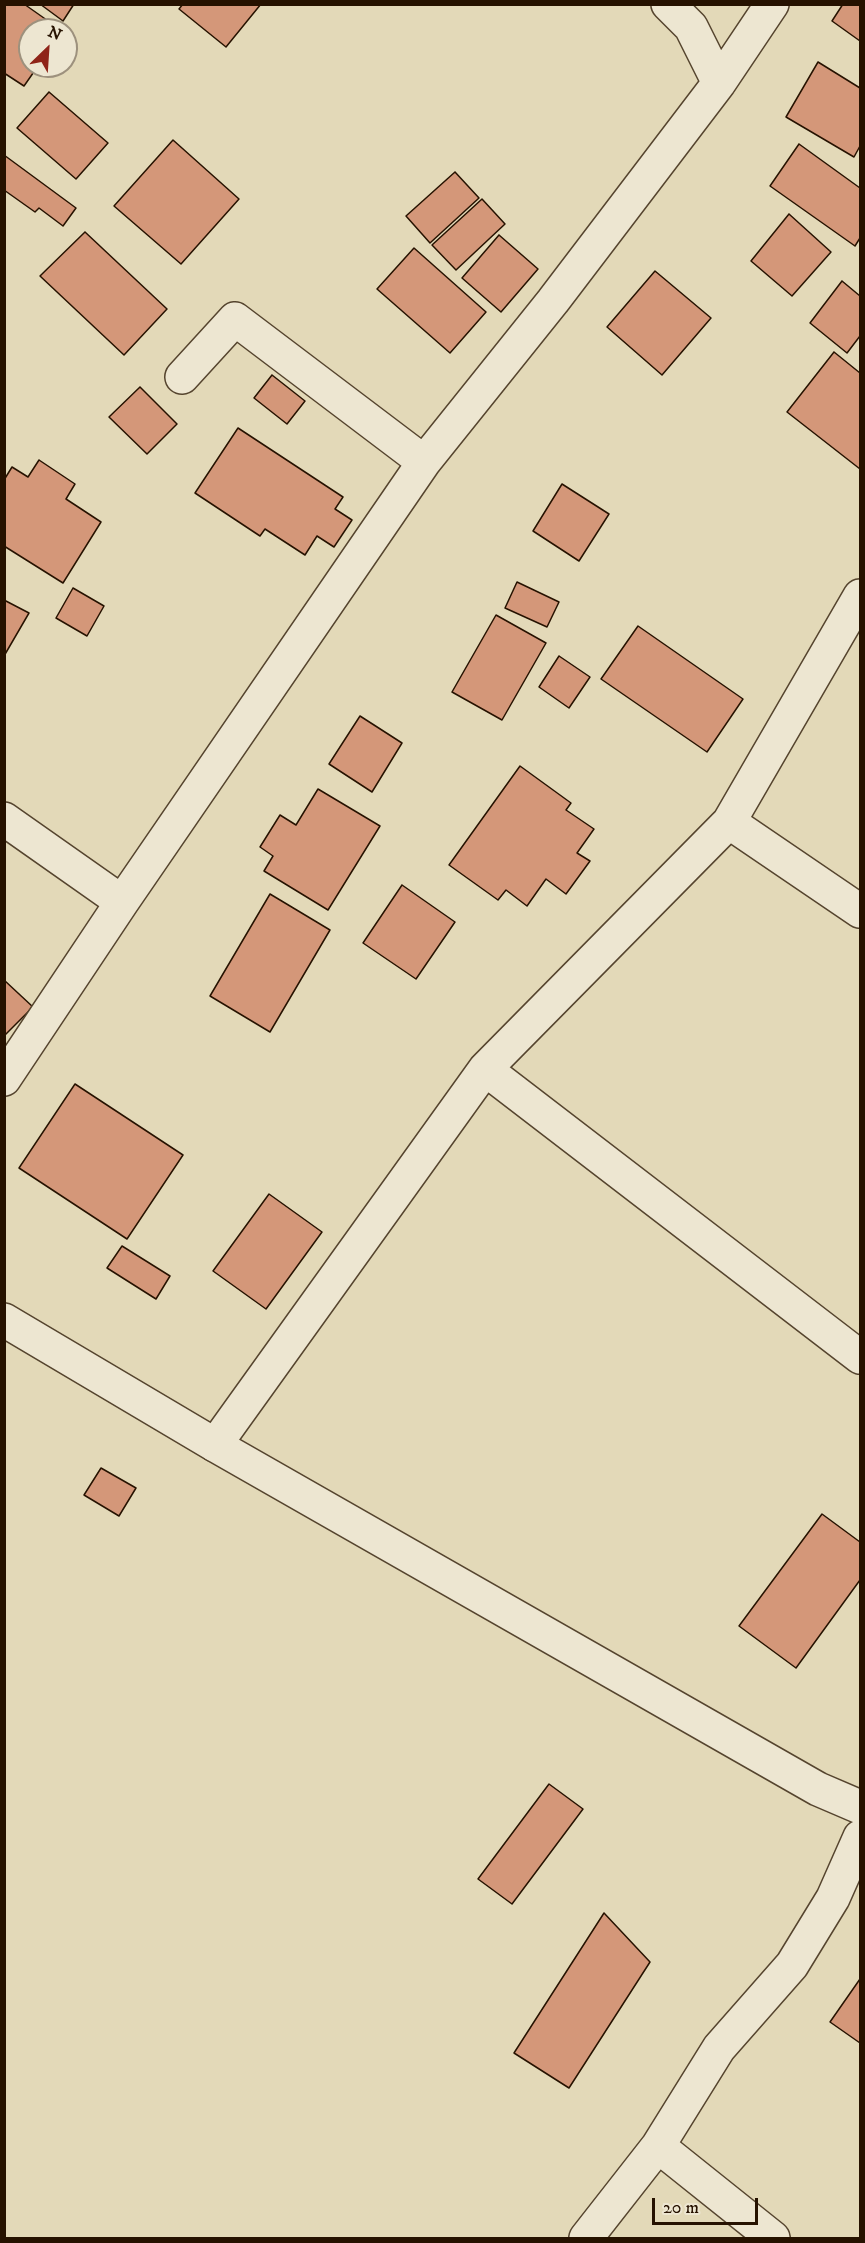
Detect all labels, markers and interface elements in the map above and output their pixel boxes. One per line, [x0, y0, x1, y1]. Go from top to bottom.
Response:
north arrow [18, 18, 78, 78]
text: N [45, 22, 65, 45]
scale bar [655, 2186, 762, 2224]
text: 20 m [663, 2197, 699, 2219]

